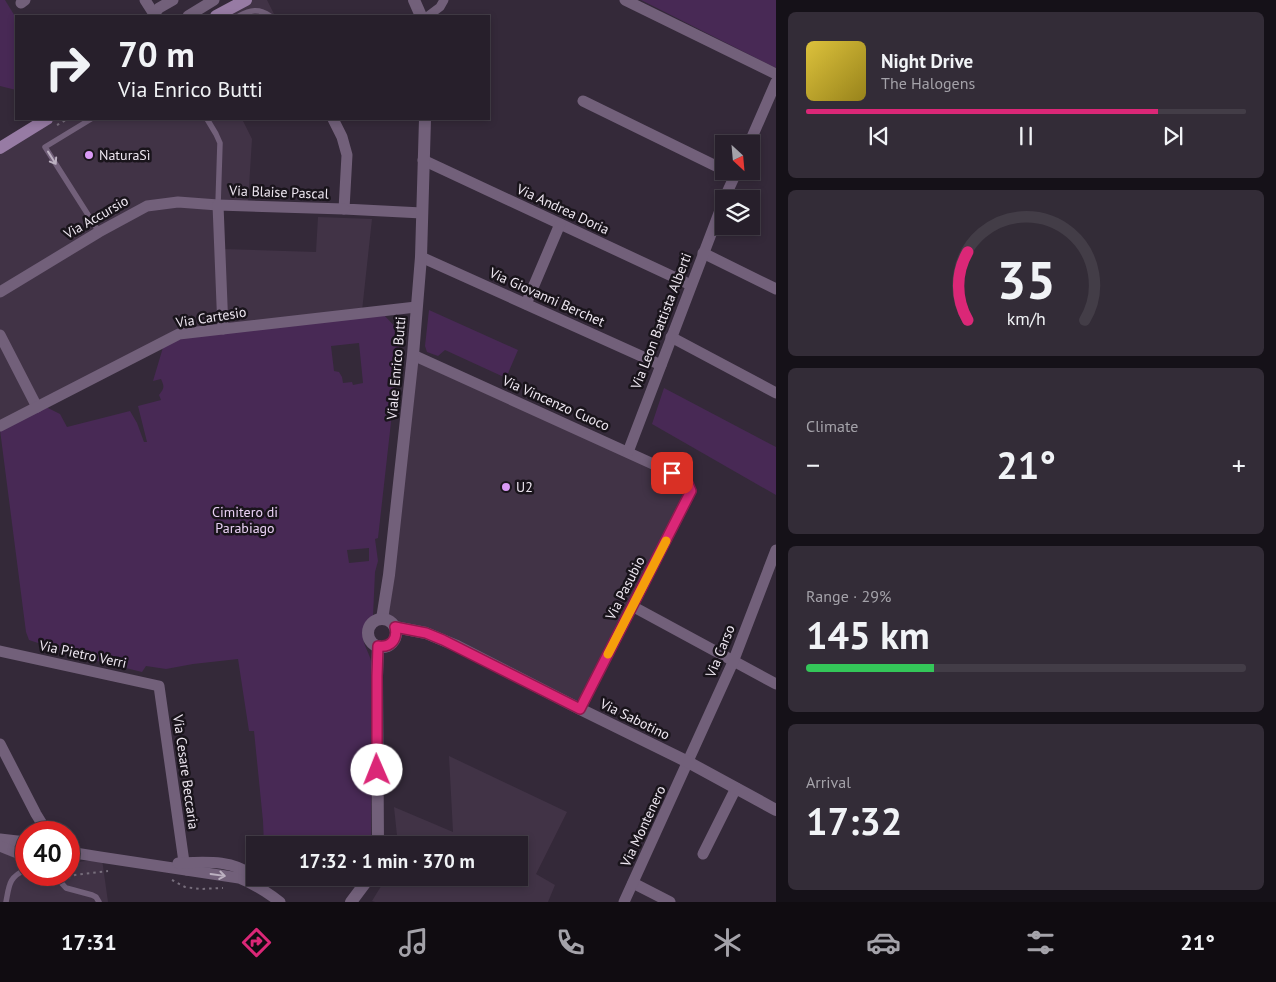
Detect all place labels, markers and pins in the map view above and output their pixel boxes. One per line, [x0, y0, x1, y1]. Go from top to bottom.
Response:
place label: NaturaSì [99, 146, 151, 164]
marker: NaturaSì [83, 149, 95, 161]
pin [651, 452, 693, 494]
place label: U2 [516, 478, 533, 496]
marker: U2 [500, 481, 512, 493]

